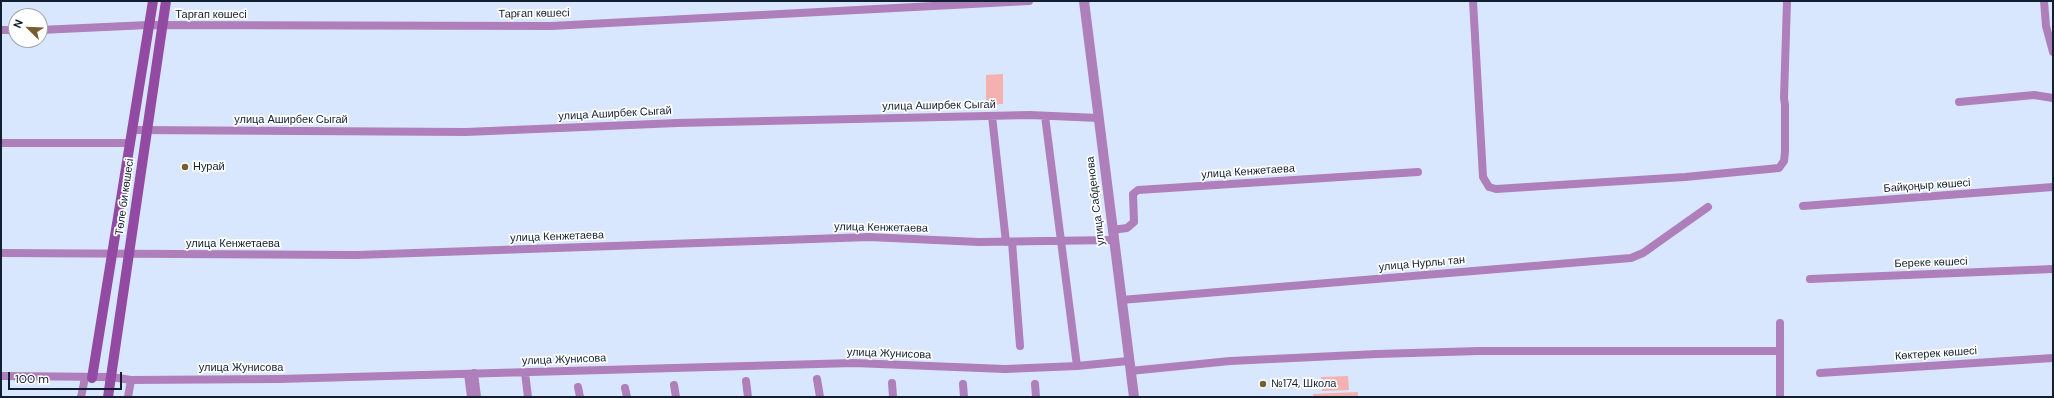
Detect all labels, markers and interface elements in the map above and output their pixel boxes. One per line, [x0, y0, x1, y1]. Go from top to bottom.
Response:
street label: Тарғап көшесі [498, 7, 570, 21]
north arrow [8, 8, 48, 48]
street label: Тарғап көшесі [175, 8, 247, 22]
text: N [10, 17, 26, 30]
street label: улица Аширбек Сыгай [882, 98, 996, 114]
street label: улица Аширбек Сыгай [558, 104, 672, 124]
street label: улица Аширбек Сыгай [234, 113, 348, 127]
street label: улица Сабденова [1084, 156, 1108, 246]
street label: Төле би көшесі [113, 158, 137, 236]
place label: Нурай [193, 160, 225, 174]
marker: Нурай [180, 162, 190, 172]
street label: улица Кенжетаева [1201, 162, 1295, 182]
street label: Байқоңыр көшесі [1883, 176, 1971, 196]
street label: улица Кенжетаева [834, 221, 928, 235]
street label: улица Кенжетаева [510, 229, 604, 245]
street label: улица Кенжетаева [186, 237, 280, 251]
street label: улица Нурлы тан [1378, 254, 1466, 274]
street label: Береке көшесі [1894, 255, 1968, 271]
street label: Көктерек көшесі [1894, 345, 1978, 363]
street label: улица Жунисова [847, 346, 931, 362]
street label: улица Жунисова [522, 352, 606, 368]
street label: улица Жунисова [199, 361, 283, 375]
scale bar [10, 364, 124, 390]
text: 100 m [15, 371, 49, 387]
place label: №174, Школа [1271, 377, 1336, 391]
marker: №174, Школа [1258, 379, 1268, 389]

